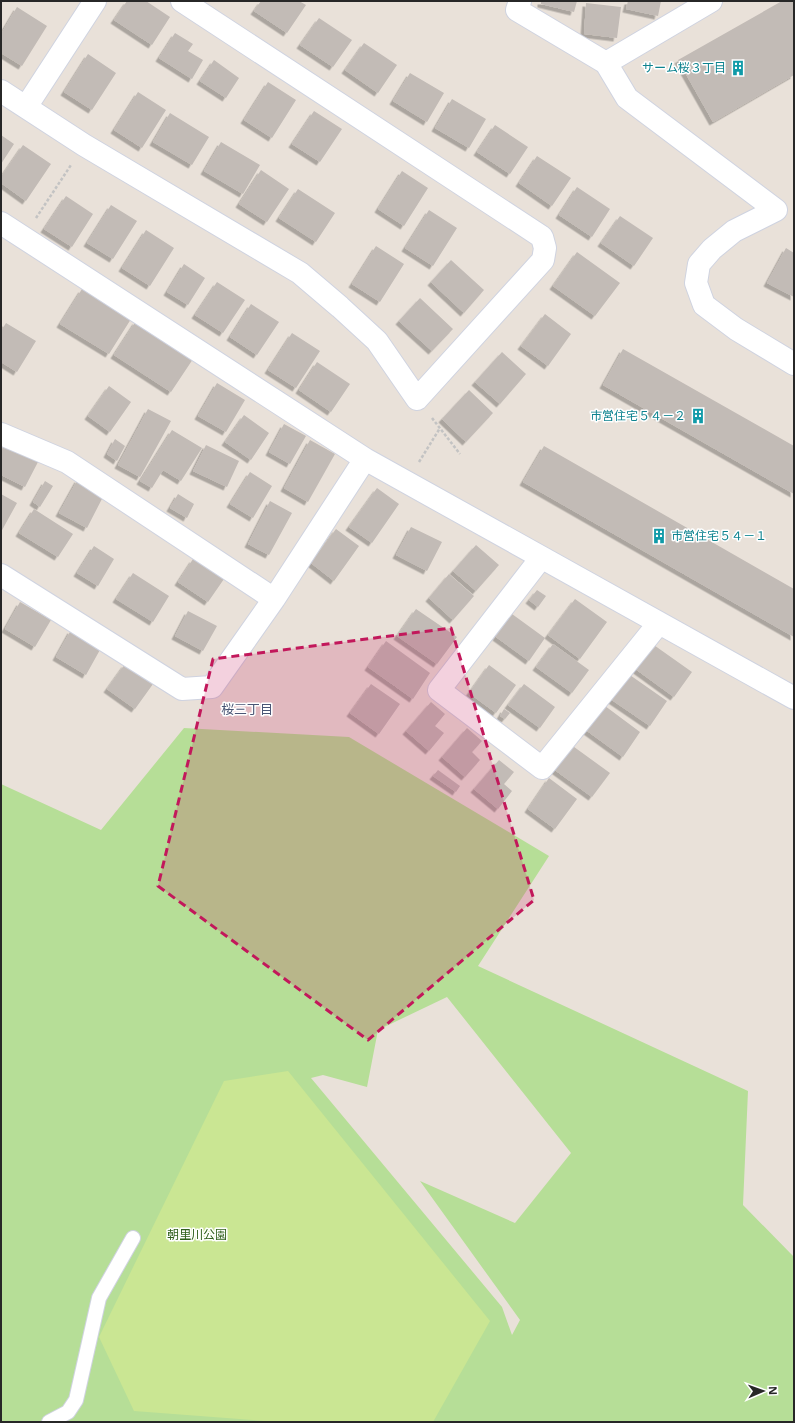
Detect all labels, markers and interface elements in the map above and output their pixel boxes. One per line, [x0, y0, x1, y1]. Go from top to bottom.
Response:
place label: サーム桜３丁目 [642, 59, 726, 76]
building icon: サーム桜３丁目 [729, 59, 747, 77]
place label: 市営住宅５４－２ [590, 407, 686, 424]
building icon: 市営住宅５４－２ [689, 407, 707, 425]
building icon: 市営住宅５４－１ [650, 527, 668, 545]
place label: 市営住宅５４－１ [671, 527, 767, 544]
district label: 桜三丁目 [221, 700, 273, 718]
park label: 朝里川公園 [167, 1226, 227, 1243]
north arrow [743, 1371, 783, 1411]
text: N [766, 1386, 781, 1395]

